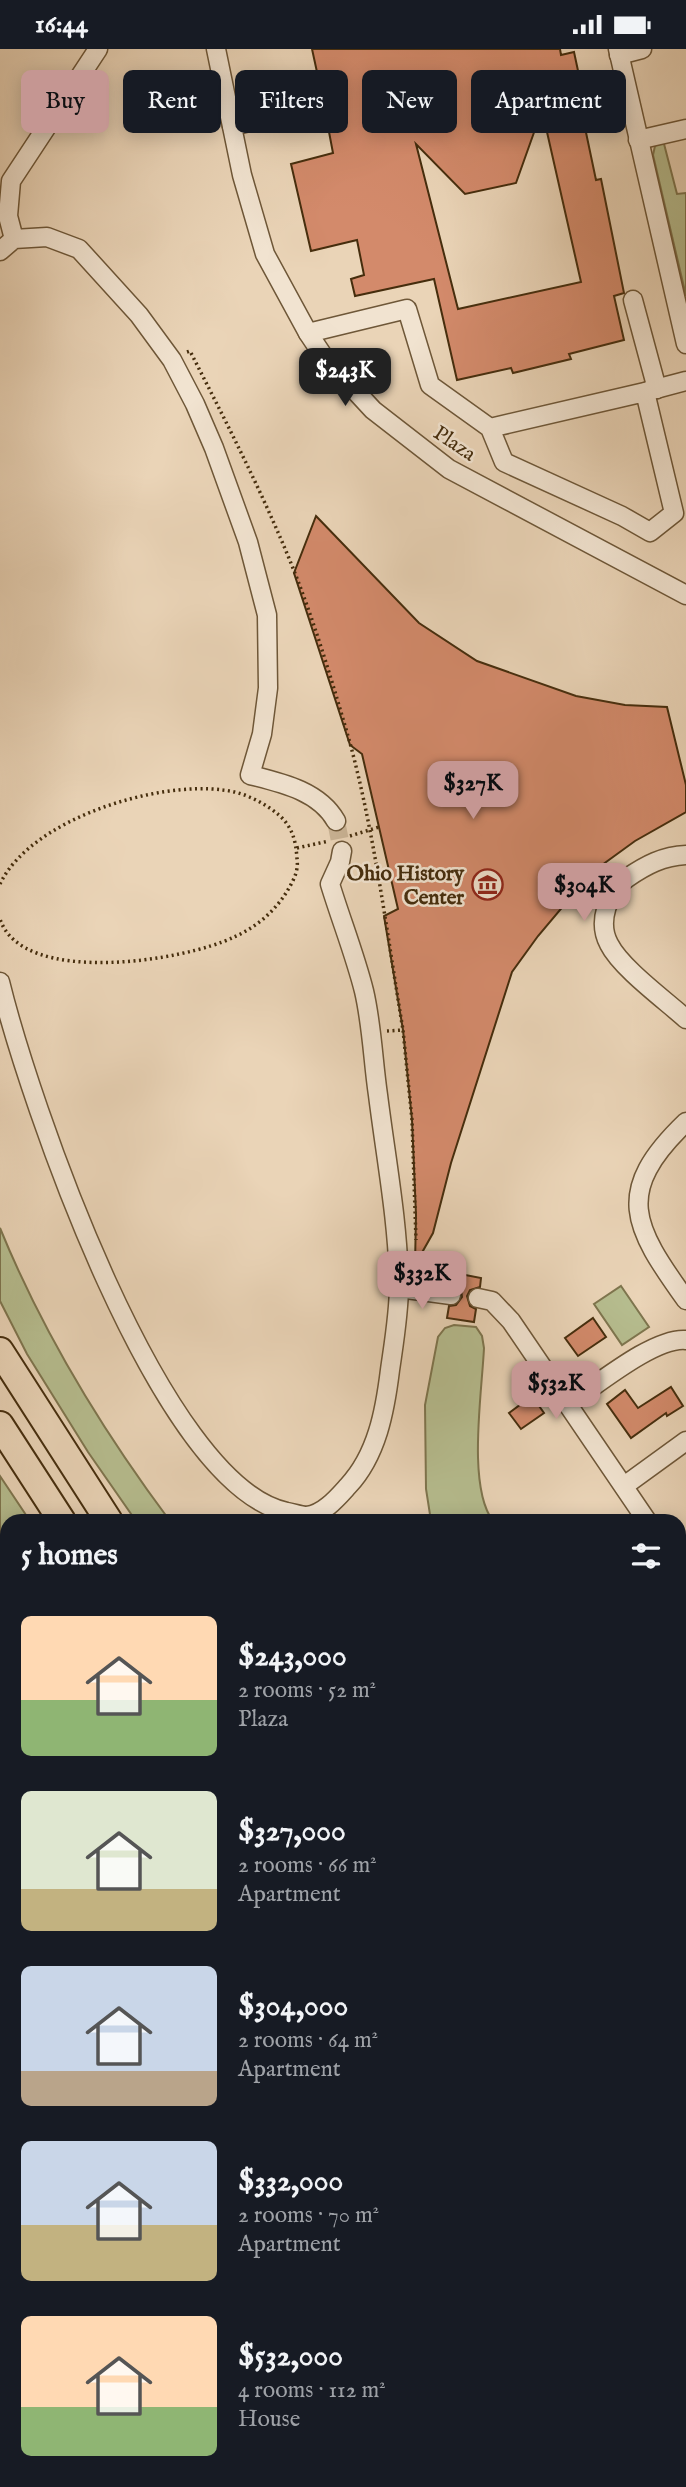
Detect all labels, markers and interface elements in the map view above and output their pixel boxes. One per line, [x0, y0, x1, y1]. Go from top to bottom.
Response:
text: 16:44 [35, 8, 88, 41]
chip: Buy [21, 70, 109, 133]
chip: Rent [123, 70, 221, 133]
chip: Filters [235, 70, 348, 133]
chip: New [362, 70, 457, 133]
chip: Apartment [471, 70, 626, 133]
pin: $243K [296, 349, 394, 408]
text: $243K [315, 356, 375, 385]
street label: Plaza [428, 420, 481, 469]
pin: $327K [424, 761, 522, 821]
text: $327K [443, 769, 503, 798]
place label: Ohio History Center [347, 861, 465, 912]
pin: $304K [535, 863, 633, 923]
museum icon: Ohio History Center [470, 868, 504, 902]
text: $304K [554, 871, 614, 900]
pin: $332K [373, 1251, 471, 1311]
text: $332K [393, 1259, 451, 1288]
pin: $532K [507, 1361, 605, 1421]
text: $532K [527, 1369, 585, 1398]
text: 5 homes [21, 1537, 118, 1575]
icon: filters [627, 1537, 665, 1575]
text: $243,000 [238, 1638, 347, 1676]
icon: home [77, 1644, 161, 1728]
text: 2 rooms · 52 m² [238, 1676, 376, 1705]
text: Plaza [238, 1705, 288, 1734]
text: $327,000 [238, 1813, 346, 1851]
icon: home [77, 1819, 161, 1903]
text: 2 rooms · 66 m² [238, 1851, 377, 1880]
text: Apartment [238, 1880, 341, 1909]
text: $304,000 [238, 1988, 348, 2026]
icon: home [77, 1994, 161, 2078]
text: 2 rooms · 64 m² [238, 2026, 378, 2055]
text: Apartment [238, 2055, 341, 2084]
text: $332,000 [238, 2163, 343, 2201]
icon: home [77, 2169, 161, 2253]
text: 2 rooms · 70 m² [238, 2201, 379, 2230]
text: Apartment [238, 2230, 341, 2259]
text: $532,000 [238, 2338, 343, 2376]
icon: home [77, 2344, 161, 2428]
text: 4 rooms · 112 m² [238, 2376, 386, 2405]
text: House [238, 2405, 300, 2434]

